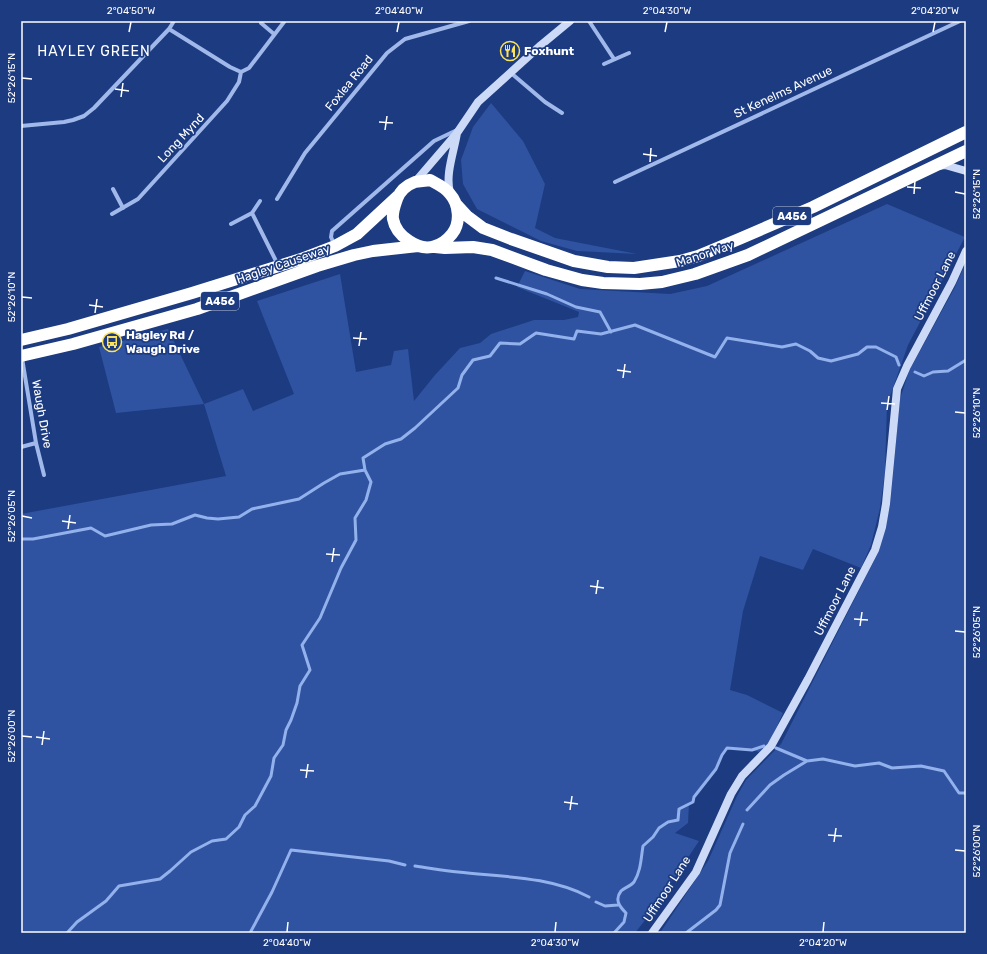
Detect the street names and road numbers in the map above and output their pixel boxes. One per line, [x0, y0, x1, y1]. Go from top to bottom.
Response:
street label: Foxlea Road [322, 52, 376, 114]
street label: St Kenelms Avenue [732, 63, 835, 121]
street label: Long Mynd [155, 111, 207, 165]
road number: A456 [773, 207, 811, 225]
street label: Manor Way [674, 238, 736, 270]
street label: Hagley Causeway [234, 241, 332, 287]
street label: Uffmoor Lane [912, 249, 959, 323]
road number: A456 [201, 292, 239, 310]
street label: Waugh Drive [29, 379, 55, 450]
street label: Uffmoor Lane [812, 564, 859, 638]
street label: Uffmoor Lane [641, 853, 694, 925]

